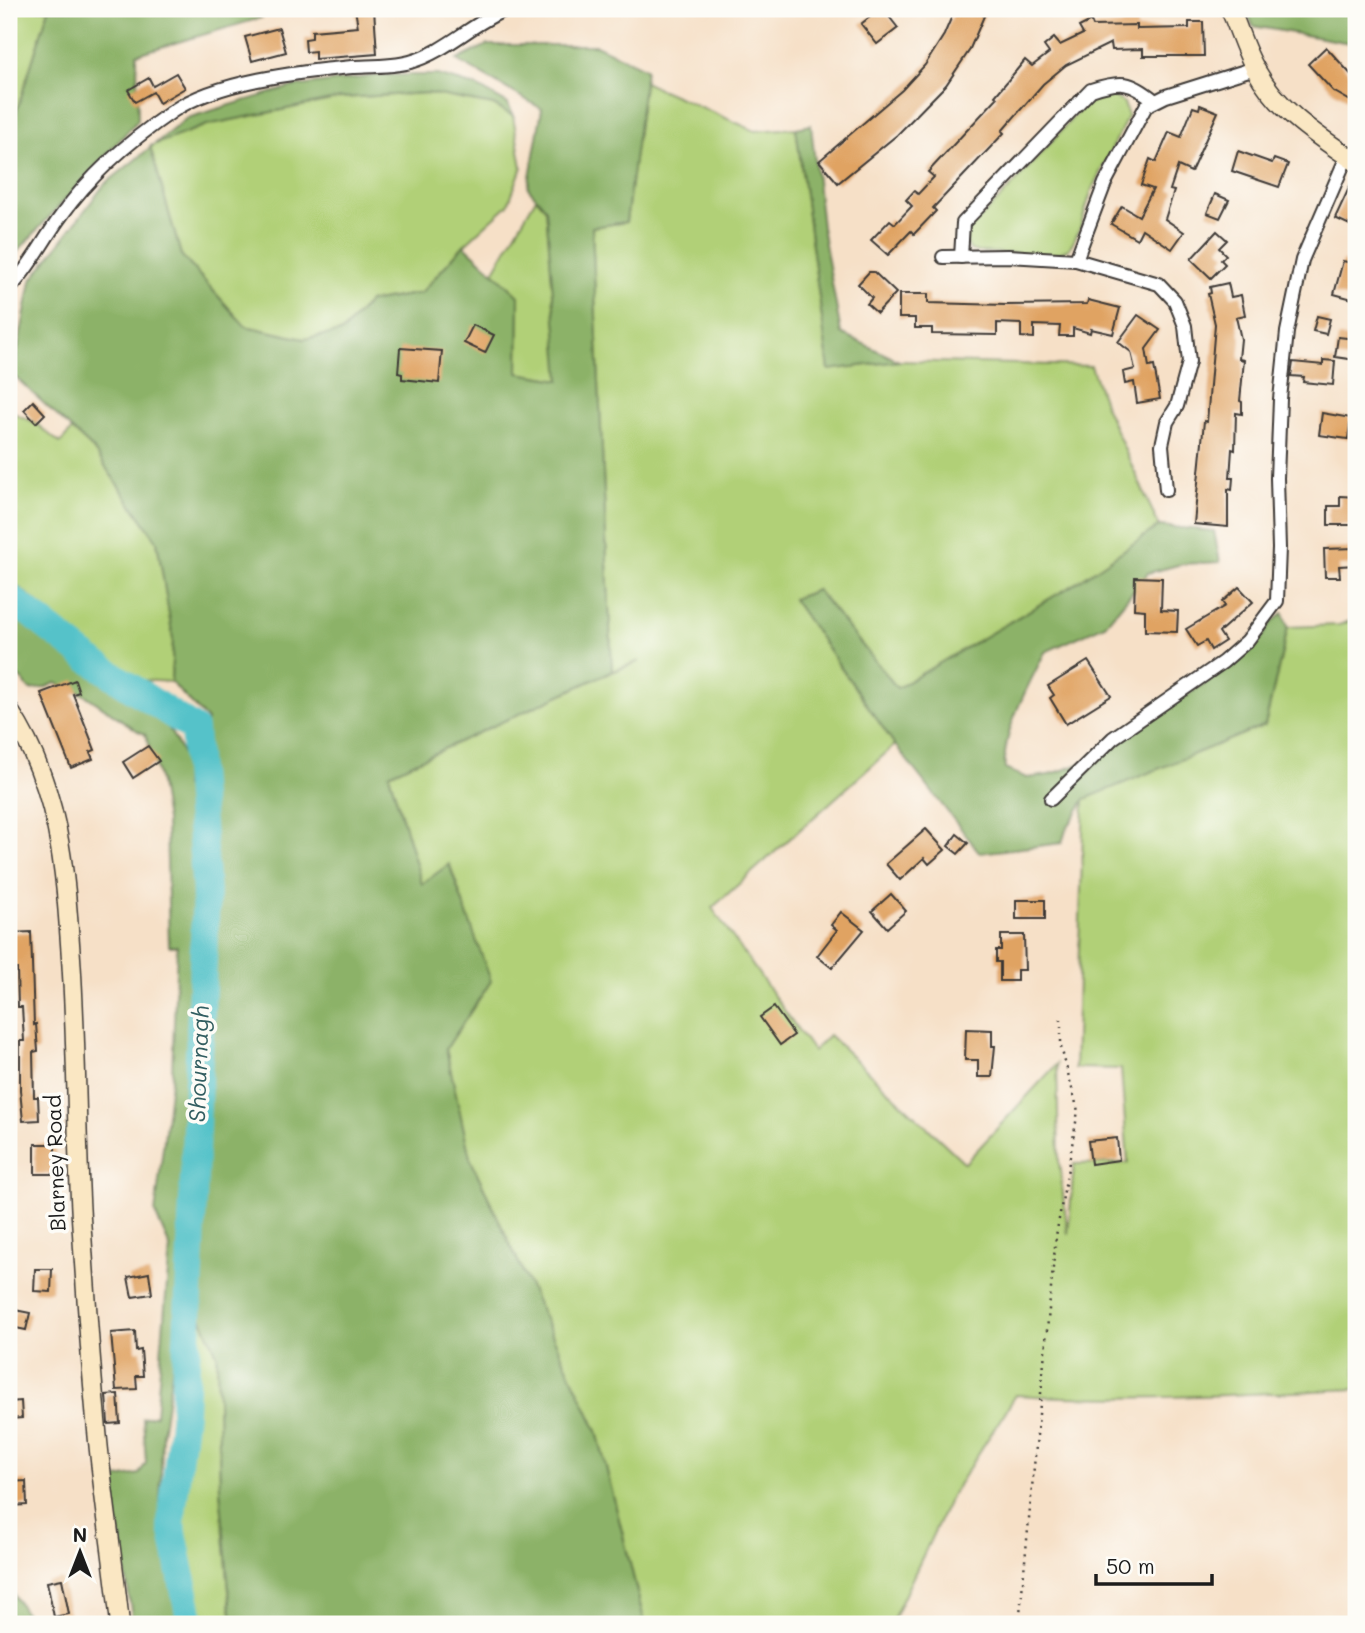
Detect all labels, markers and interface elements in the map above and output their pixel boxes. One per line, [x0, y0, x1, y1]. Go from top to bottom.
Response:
water label: Shournagh [181, 1005, 215, 1123]
street label: Blarney Road [39, 1094, 70, 1232]
north arrow [46, 1518, 116, 1588]
text: N [73, 1522, 87, 1547]
scale bar [1096, 1542, 1211, 1586]
text: 50 m [1106, 1552, 1155, 1579]

